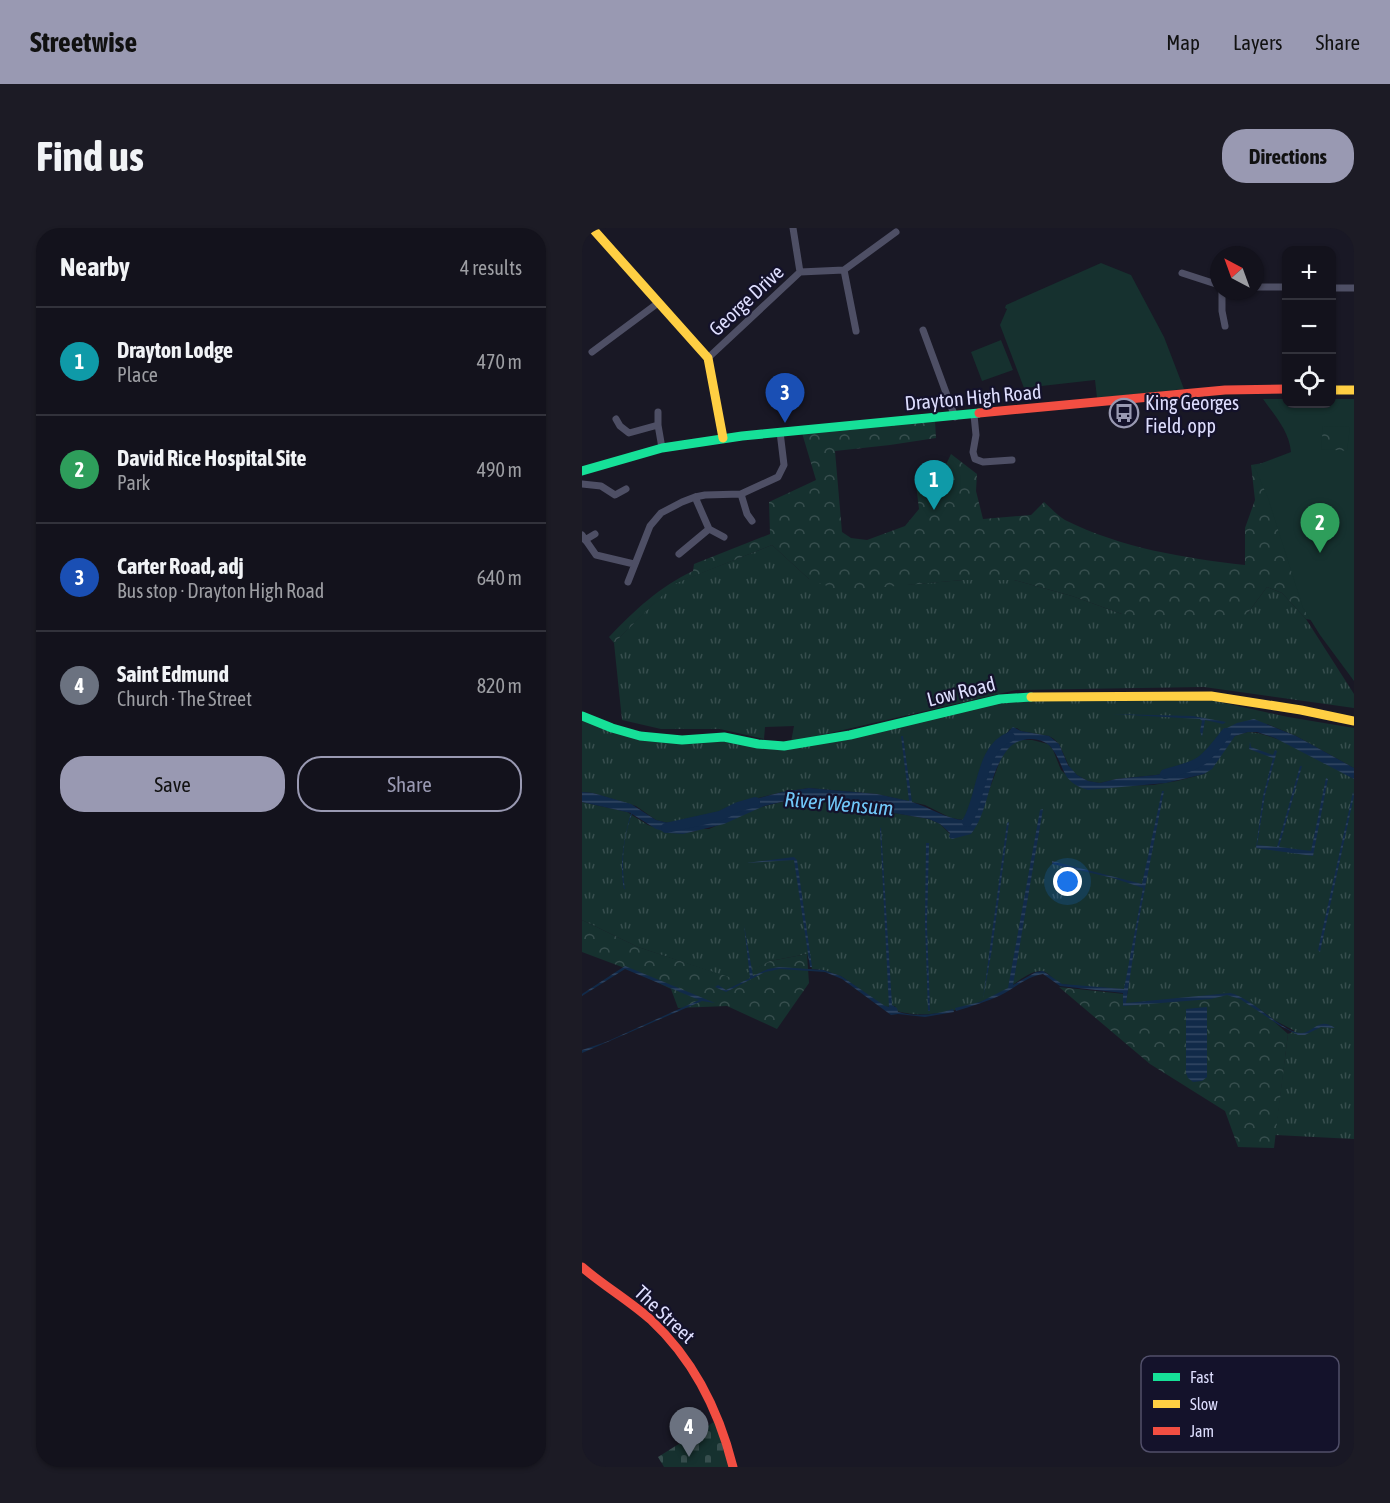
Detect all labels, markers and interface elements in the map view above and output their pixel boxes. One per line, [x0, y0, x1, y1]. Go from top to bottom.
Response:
text: Streetwise [30, 26, 137, 58]
text: Map [1166, 30, 1200, 54]
text: Layers [1233, 30, 1283, 54]
text: Share [1316, 30, 1360, 54]
button: Directions [1222, 129, 1354, 183]
text: Find us [36, 132, 144, 180]
north arrow [1210, 246, 1264, 300]
map controls [1282, 246, 1336, 408]
button: + [1282, 246, 1336, 300]
text: Nearby [60, 252, 130, 282]
text: 4 results [460, 256, 522, 279]
street label: George Drive [704, 260, 788, 340]
button: − [1282, 300, 1336, 354]
text: Drayton Lodge [117, 337, 233, 363]
text: 1 [75, 350, 84, 373]
text: 470 m [477, 350, 522, 373]
button: locate [1282, 354, 1336, 408]
text: Place [117, 363, 158, 386]
pin: 3 [766, 374, 804, 423]
street label: Drayton High Road [904, 380, 1042, 414]
place label: King Georges Field, opp [1145, 391, 1239, 437]
bus stop icon: King Georges Field, opp [1108, 397, 1140, 429]
text: David Rice Hospital Site [117, 445, 307, 471]
text: 2 [75, 458, 84, 481]
text: 490 m [477, 458, 522, 481]
pin: 1 [914, 460, 954, 510]
text: Park [117, 471, 150, 494]
pin: 2 [1300, 504, 1340, 553]
text: Carter Road, adj [117, 553, 244, 579]
text: 3 [75, 566, 84, 589]
text: 640 m [477, 566, 522, 589]
text: Bus stop · Drayton High Road [117, 579, 324, 602]
text: Saint Edmund [117, 661, 229, 687]
street label: Low Road [924, 671, 998, 711]
text: 4 [75, 674, 84, 697]
text: 820 m [477, 674, 522, 697]
text: Church · The Street [117, 687, 252, 710]
button: Save [60, 756, 285, 812]
button: Share [297, 756, 522, 812]
water label: River Wensum [783, 786, 895, 820]
your location [1053, 867, 1082, 896]
street label: The Street [630, 1280, 700, 1348]
legend [1141, 1356, 1339, 1452]
text: Fast [1190, 1368, 1214, 1386]
text: Slow [1190, 1395, 1218, 1413]
pin: 4 [670, 1408, 708, 1457]
text: Jam [1190, 1422, 1214, 1440]

